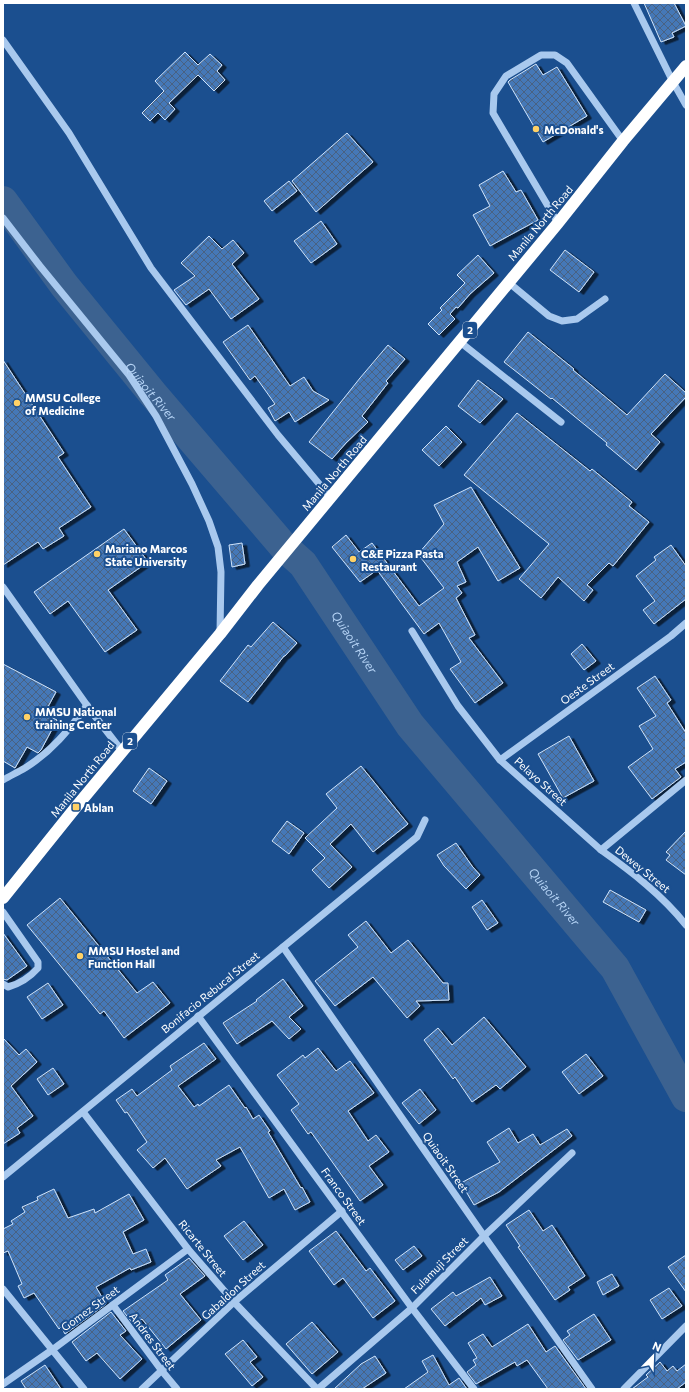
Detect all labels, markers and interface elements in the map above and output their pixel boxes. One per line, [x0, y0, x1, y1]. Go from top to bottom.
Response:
place label: McDonald's [544, 123, 604, 136]
marker: McDonald's [531, 124, 541, 134]
street label: Manila North Road [505, 183, 575, 263]
road number: 2 [463, 322, 477, 338]
water label: Quiaoit River [123, 359, 180, 424]
place label: MMSU College of Medicine [25, 391, 101, 417]
marker: MMSU College of Medicine [12, 398, 22, 408]
street label: Manila North Road [299, 433, 369, 513]
place label: Mariano Marcos State University [105, 542, 187, 568]
place label: C&E Pizza Pasta Restaurant [361, 547, 444, 573]
marker: Mariano Marcos State University [92, 549, 102, 559]
marker: C&E Pizza Pasta Restaurant [348, 554, 358, 564]
water label: Quiaoit River [329, 608, 381, 677]
street label: Oeste Street [558, 659, 617, 707]
place label: MMSU National training Center [35, 705, 116, 731]
marker: MMSU National training Center [22, 712, 32, 722]
road number: 2 [123, 733, 137, 749]
street label: Manila North Road [47, 738, 117, 820]
street label: Pelayo Street [512, 754, 570, 808]
place label: Ablan [84, 801, 114, 814]
marker: Ablan [71, 802, 81, 812]
street label: Dewey Street [613, 843, 673, 895]
water label: Quiaoit River [526, 864, 584, 929]
place label: MMSU Hostel and Function Hall [88, 944, 180, 970]
street label: Bonifacio Rebucal Street [158, 948, 262, 1036]
marker: MMSU Hostel and Function Hall [75, 951, 85, 961]
street label: Quiaoit Street [420, 1129, 472, 1195]
street label: Franco Street [319, 1165, 369, 1228]
street label: Ricarte Street [176, 1217, 230, 1279]
street label: Fulamuji Street [408, 1233, 471, 1296]
street label: Gabaldon Street [198, 1258, 268, 1322]
street label: Gomez Street [58, 1282, 122, 1333]
street label: Andres Street [127, 1310, 179, 1373]
north arrow [633, 1336, 673, 1376]
text: N [651, 1339, 663, 1354]

